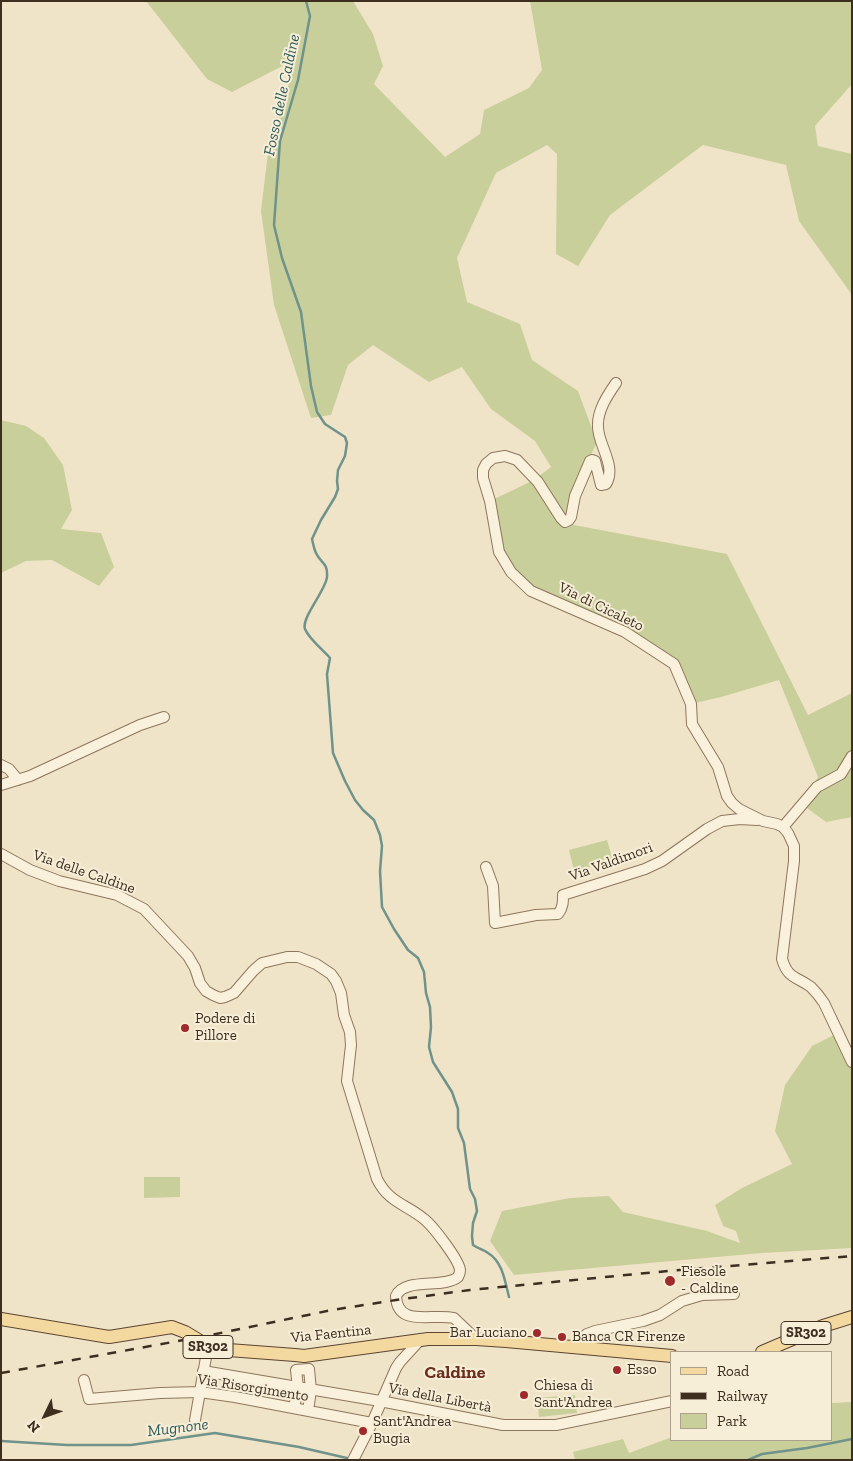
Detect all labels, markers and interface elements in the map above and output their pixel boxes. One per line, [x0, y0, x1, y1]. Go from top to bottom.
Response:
water label: Fosso delle Caldine [260, 33, 304, 157]
street label: Via di Cicaleto [555, 579, 647, 635]
street label: Via Valdimori [567, 839, 655, 885]
street label: Via delle Caldine [30, 846, 138, 898]
place label: Podere di Pillore [195, 1010, 255, 1045]
marker: Podere di Pillore [179, 1022, 191, 1034]
place label: Fiesole - Caldine [681, 1263, 739, 1298]
marker: Fiesole - Caldine [663, 1274, 677, 1288]
street label: Via Faentina [290, 1321, 372, 1347]
road number: SR302 [781, 1322, 831, 1345]
place label: Bar Luciano [450, 1324, 527, 1342]
marker: Bar Luciano [531, 1327, 543, 1339]
place label: Banca CR Firenze [572, 1328, 685, 1346]
marker: Banca CR Firenze [556, 1331, 568, 1343]
road number: SR302 [183, 1335, 233, 1358]
legend [670, 1351, 833, 1441]
place label: Esso [627, 1361, 657, 1379]
district label: Caldine [425, 1362, 485, 1384]
text: Road [717, 1362, 749, 1380]
marker: Esso [611, 1364, 623, 1376]
street label: Via Risorgimento [196, 1370, 310, 1406]
place label: Chiesa di Sant'Andrea [534, 1377, 612, 1412]
street label: Via della Libertà [387, 1379, 493, 1417]
text: Railway [717, 1387, 768, 1405]
marker: Chiesa di Sant'Andrea [518, 1389, 530, 1401]
north arrow [20, 1391, 70, 1441]
text: Park [717, 1412, 747, 1430]
place label: Sant'Andrea Bugia [373, 1413, 451, 1448]
water label: Mugnone [146, 1415, 210, 1441]
text: N [24, 1417, 43, 1436]
marker: Sant'Andrea Bugia [357, 1425, 369, 1437]

